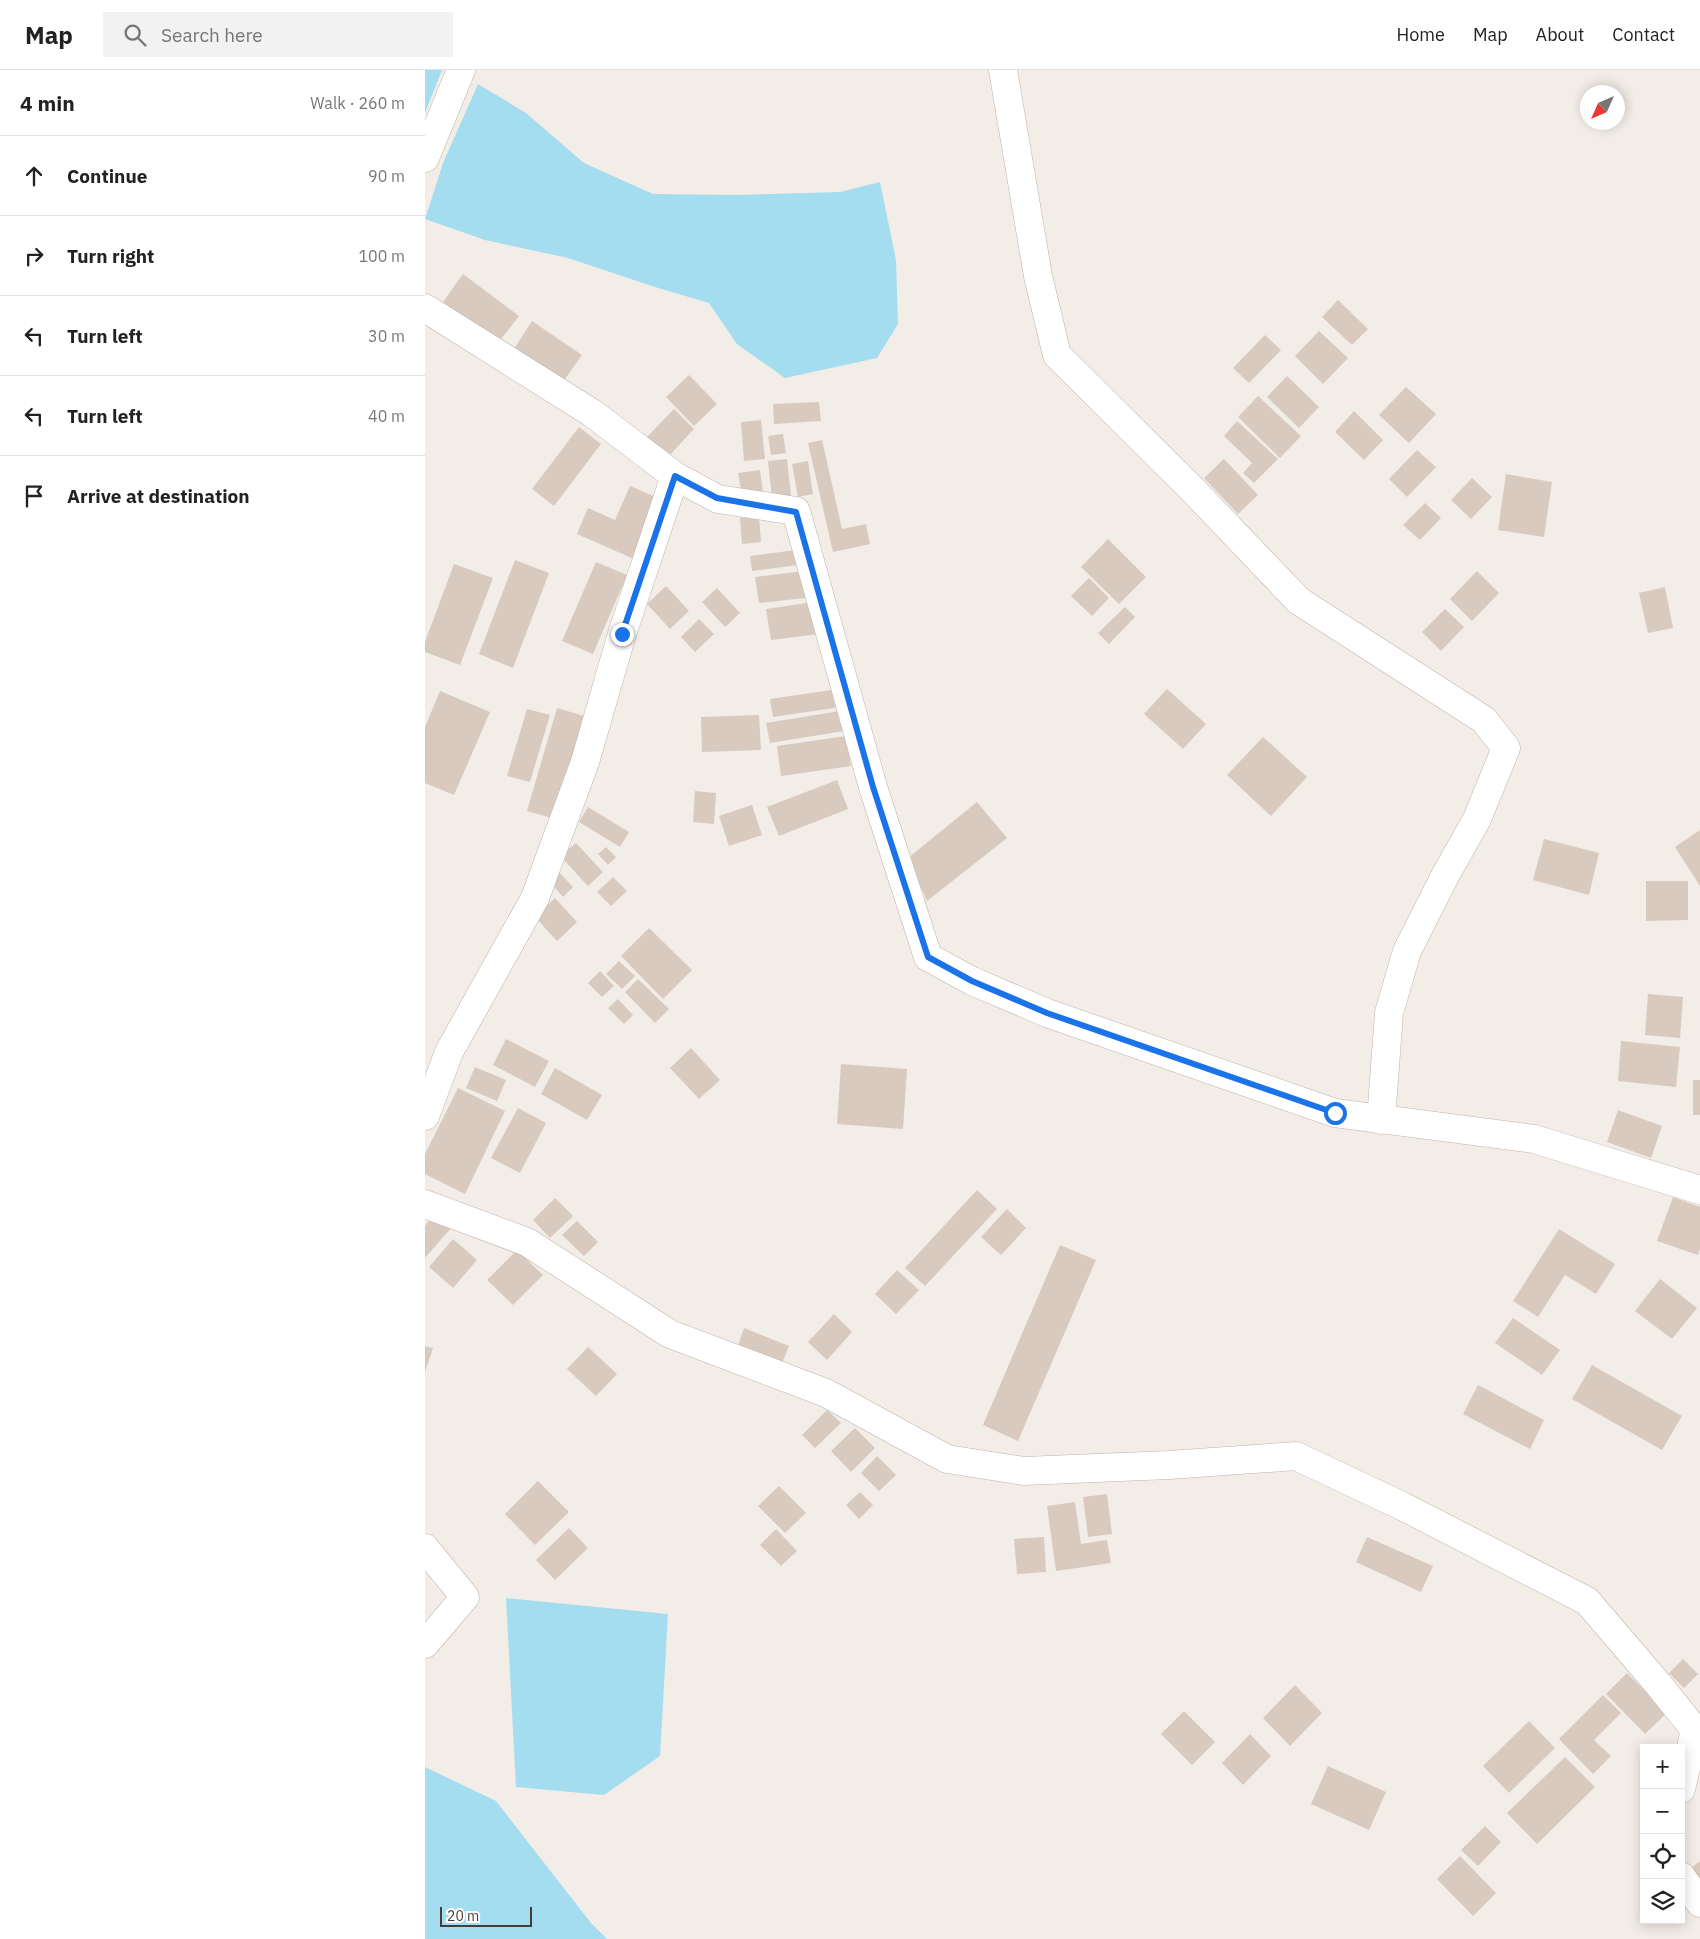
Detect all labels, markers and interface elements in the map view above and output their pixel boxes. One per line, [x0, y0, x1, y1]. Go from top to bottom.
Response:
search box [103, 12, 453, 57]
text: Map [25, 19, 73, 51]
icon: search [121, 21, 149, 49]
text: Search here [161, 23, 263, 47]
text: Home [1397, 23, 1445, 46]
text: Map [1473, 23, 1508, 46]
text: About [1536, 23, 1584, 46]
text: Contact [1612, 23, 1675, 46]
north arrow [1580, 85, 1625, 130]
text: 4 min [20, 89, 75, 117]
text: Walk · 260 m [310, 93, 405, 113]
icon: ahead [20, 162, 48, 190]
text: Continue [67, 164, 147, 188]
text: 90 m [368, 166, 405, 186]
icon: right [20, 242, 48, 270]
text: Turn right [67, 244, 154, 268]
text: 100 m [358, 246, 405, 266]
icon: left [20, 322, 48, 350]
text: Turn left [67, 324, 143, 348]
text: 30 m [368, 326, 405, 346]
icon: left [20, 402, 48, 430]
text: Turn left [67, 404, 143, 428]
text: 40 m [368, 406, 405, 426]
icon: arrive [20, 482, 48, 510]
text: Arrive at destination [67, 484, 250, 508]
route end [611, 623, 634, 646]
route start [1324, 1102, 1347, 1125]
map controls [1640, 1744, 1685, 1924]
button: + [1640, 1744, 1685, 1789]
button: − [1640, 1789, 1685, 1834]
button: locate [1640, 1834, 1685, 1879]
button: layers [1640, 1879, 1685, 1924]
scale bar [440, 1904, 533, 1927]
text: 20 m [447, 1907, 479, 1925]

